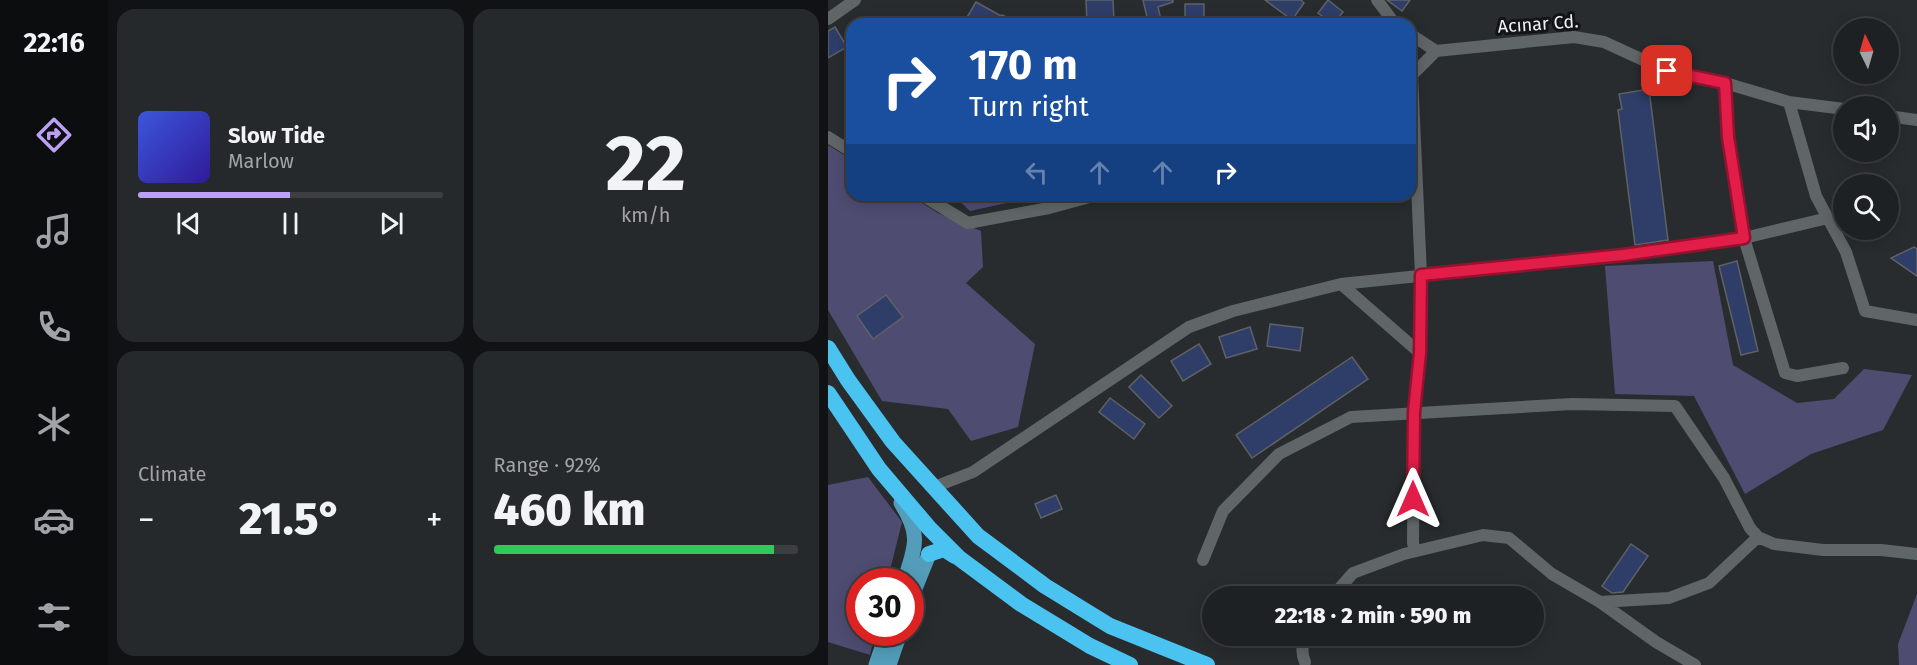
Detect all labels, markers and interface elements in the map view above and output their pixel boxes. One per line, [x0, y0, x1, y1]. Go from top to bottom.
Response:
street label: Acınar Cd. [1497, 10, 1579, 38]
north arrow [1833, 18, 1899, 84]
map controls [1833, 18, 1899, 240]
text: 22:16 [23, 27, 85, 59]
text: 170 m [969, 40, 1078, 90]
icon: right [870, 42, 948, 120]
pin [1641, 45, 1692, 96]
icon: arrive [1650, 54, 1683, 87]
text: Turn right [969, 91, 1089, 123]
button: sound [1833, 96, 1899, 162]
icon: directions [33, 114, 75, 156]
text: 22 [605, 117, 686, 211]
text: Slow Tide [228, 122, 325, 149]
text: Marlow [228, 149, 294, 173]
icon: left [1020, 156, 1053, 189]
icon: ahead [1083, 156, 1116, 189]
icon: ahead [1146, 156, 1179, 189]
icon: right [1209, 156, 1242, 189]
button: search [1833, 174, 1899, 240]
text: km/h [621, 203, 671, 227]
icon: previous [172, 207, 205, 240]
icon: pause [274, 207, 307, 240]
icon: next [375, 207, 408, 240]
icon: music [33, 210, 75, 252]
icon: phone [33, 306, 75, 348]
icon: climate [33, 403, 75, 445]
text: Range · 92% [494, 453, 601, 477]
text: Climate [138, 462, 206, 486]
position arrow [1381, 467, 1445, 531]
text: 460 km [494, 483, 645, 537]
text: 21.5° [239, 492, 342, 546]
icon: car [33, 499, 75, 541]
text: − [138, 500, 155, 540]
text: + [426, 500, 443, 540]
speed limit sign: 30 [846, 568, 924, 646]
icon: filters [33, 596, 75, 638]
text: 22:18 · 2 min · 590 m [1275, 602, 1471, 629]

